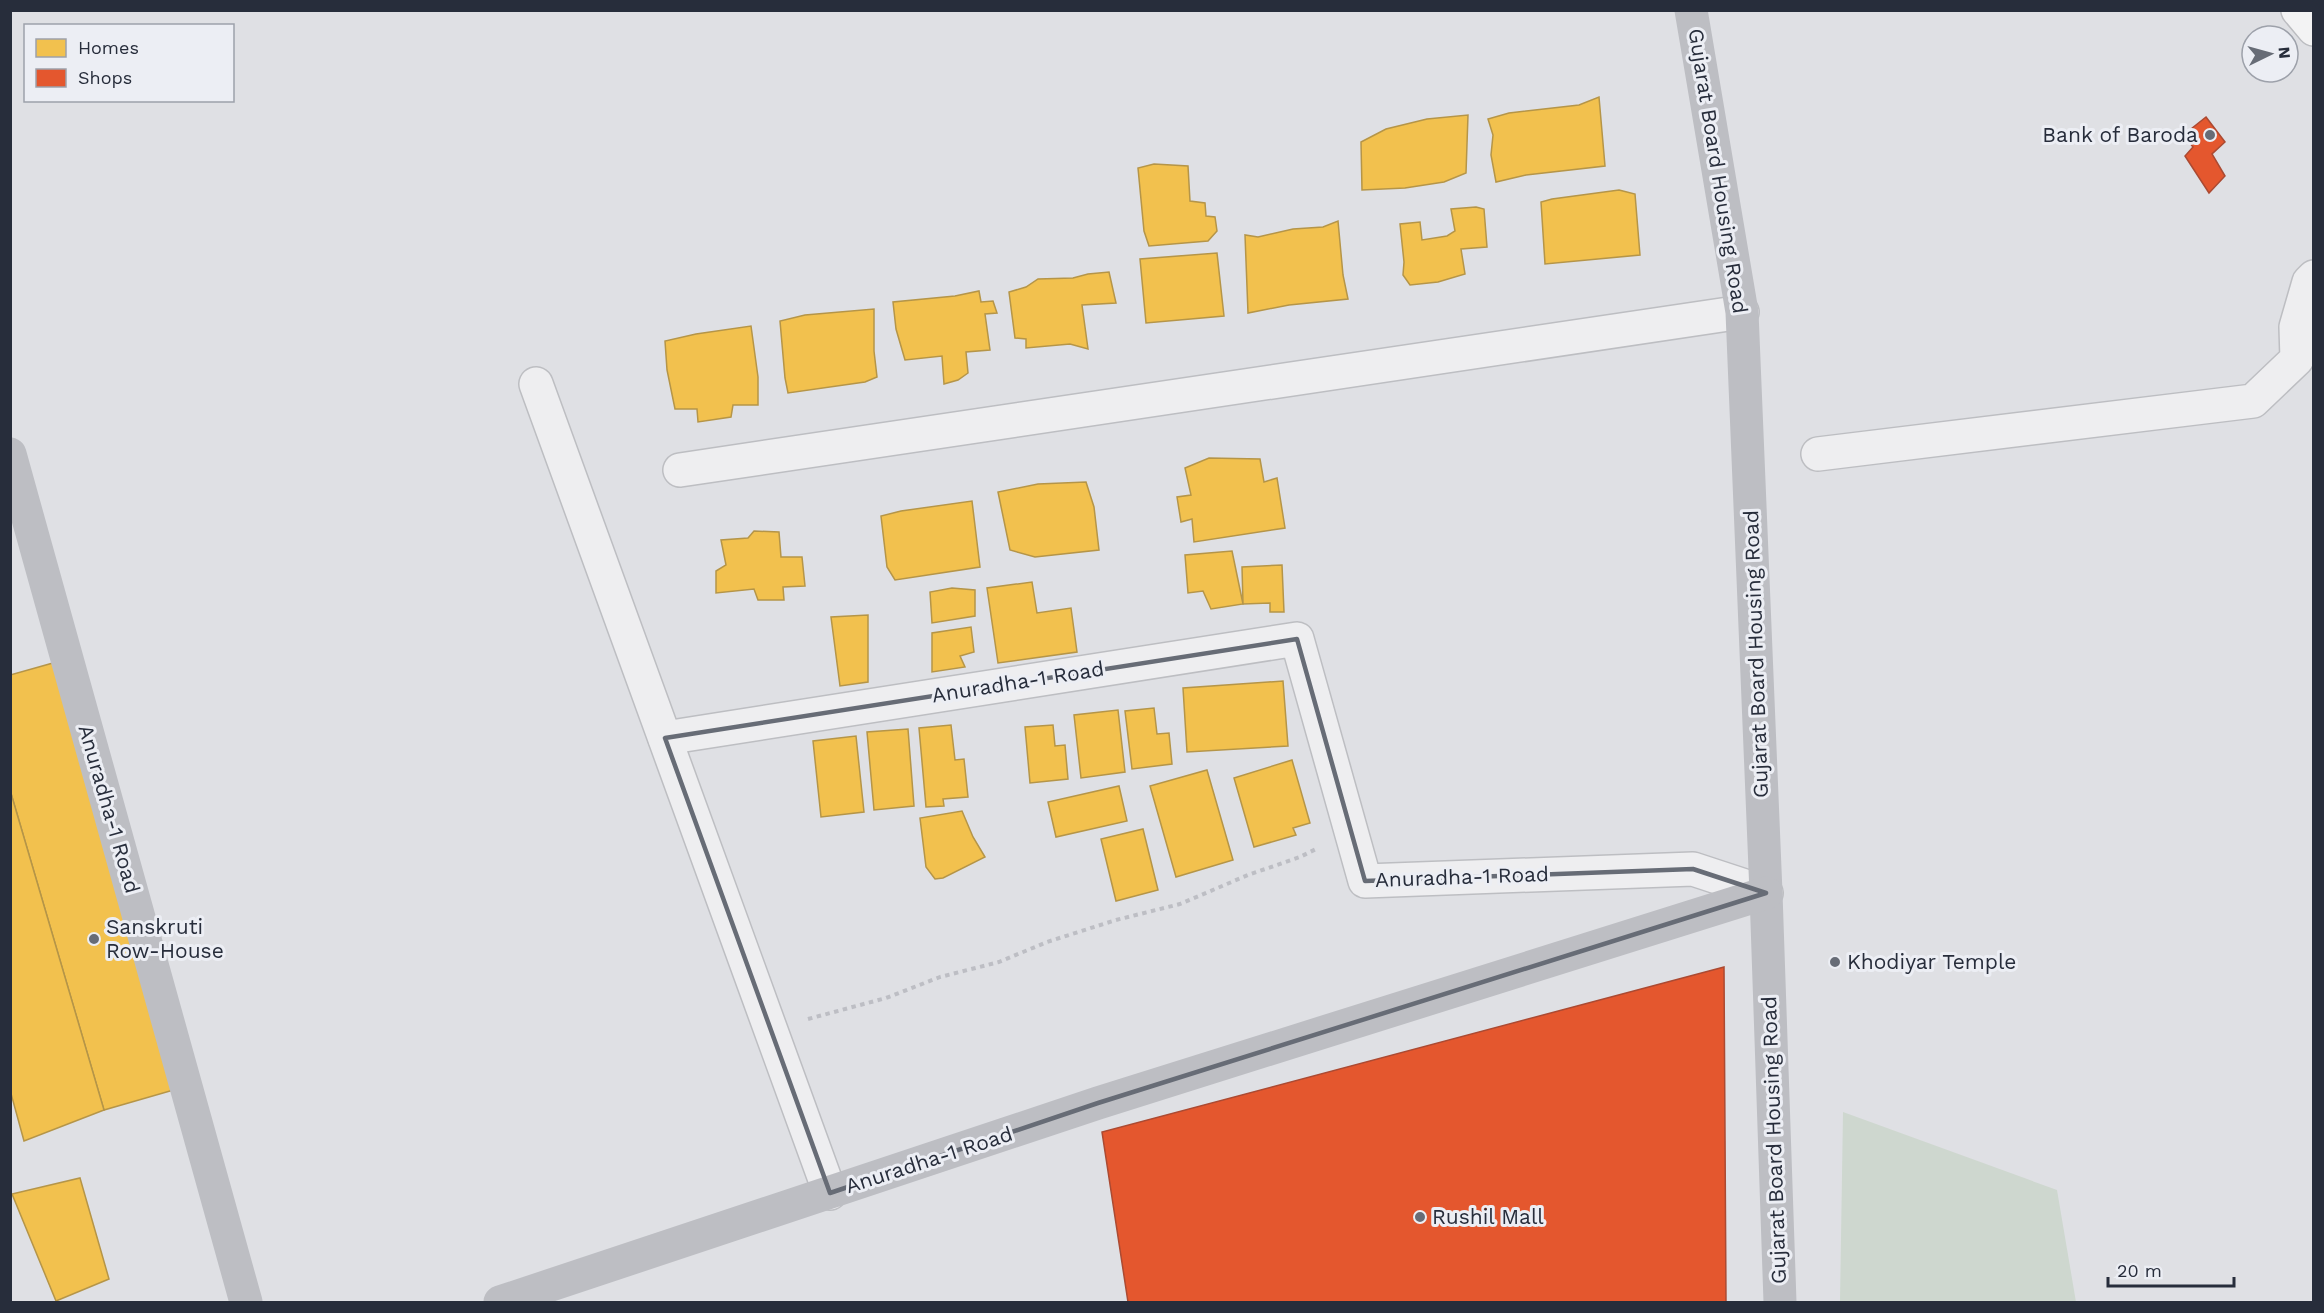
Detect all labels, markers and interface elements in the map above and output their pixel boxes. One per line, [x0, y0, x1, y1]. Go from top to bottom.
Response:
legend [24, 24, 234, 102]
north arrow [2240, 24, 2300, 84]
street label: Gujarat Board Housing Road [1684, 27, 1753, 315]
text: Homes [78, 37, 139, 58]
text: N [2274, 46, 2294, 59]
text: Shops [78, 67, 132, 88]
place label: Bank of Baroda [2042, 122, 2198, 147]
marker: Bank of Baroda [2203, 128, 2217, 142]
street label: Gujarat Board Housing Road [1738, 510, 1773, 798]
street label: Anuradha-1 Road [930, 656, 1106, 707]
street label: Anuradha-1 Road [73, 722, 145, 896]
street label: Anuradha-1 Road [1375, 861, 1549, 892]
place label: Sanskruti Row-House [106, 914, 224, 963]
marker: Sanskruti Row-House [87, 932, 101, 946]
place label: Khodiyar Temple [1847, 949, 2016, 974]
marker: Khodiyar Temple [1828, 955, 1842, 969]
street label: Gujarat Board Housing Road [1756, 996, 1791, 1284]
street label: Anuradha-1 Road [842, 1121, 1016, 1198]
place label: Rushil Mall [1432, 1204, 1544, 1229]
marker: Rushil Mall [1413, 1210, 1427, 1224]
scale bar [2108, 1250, 2234, 1288]
text: 20 m [2117, 1260, 2162, 1281]

